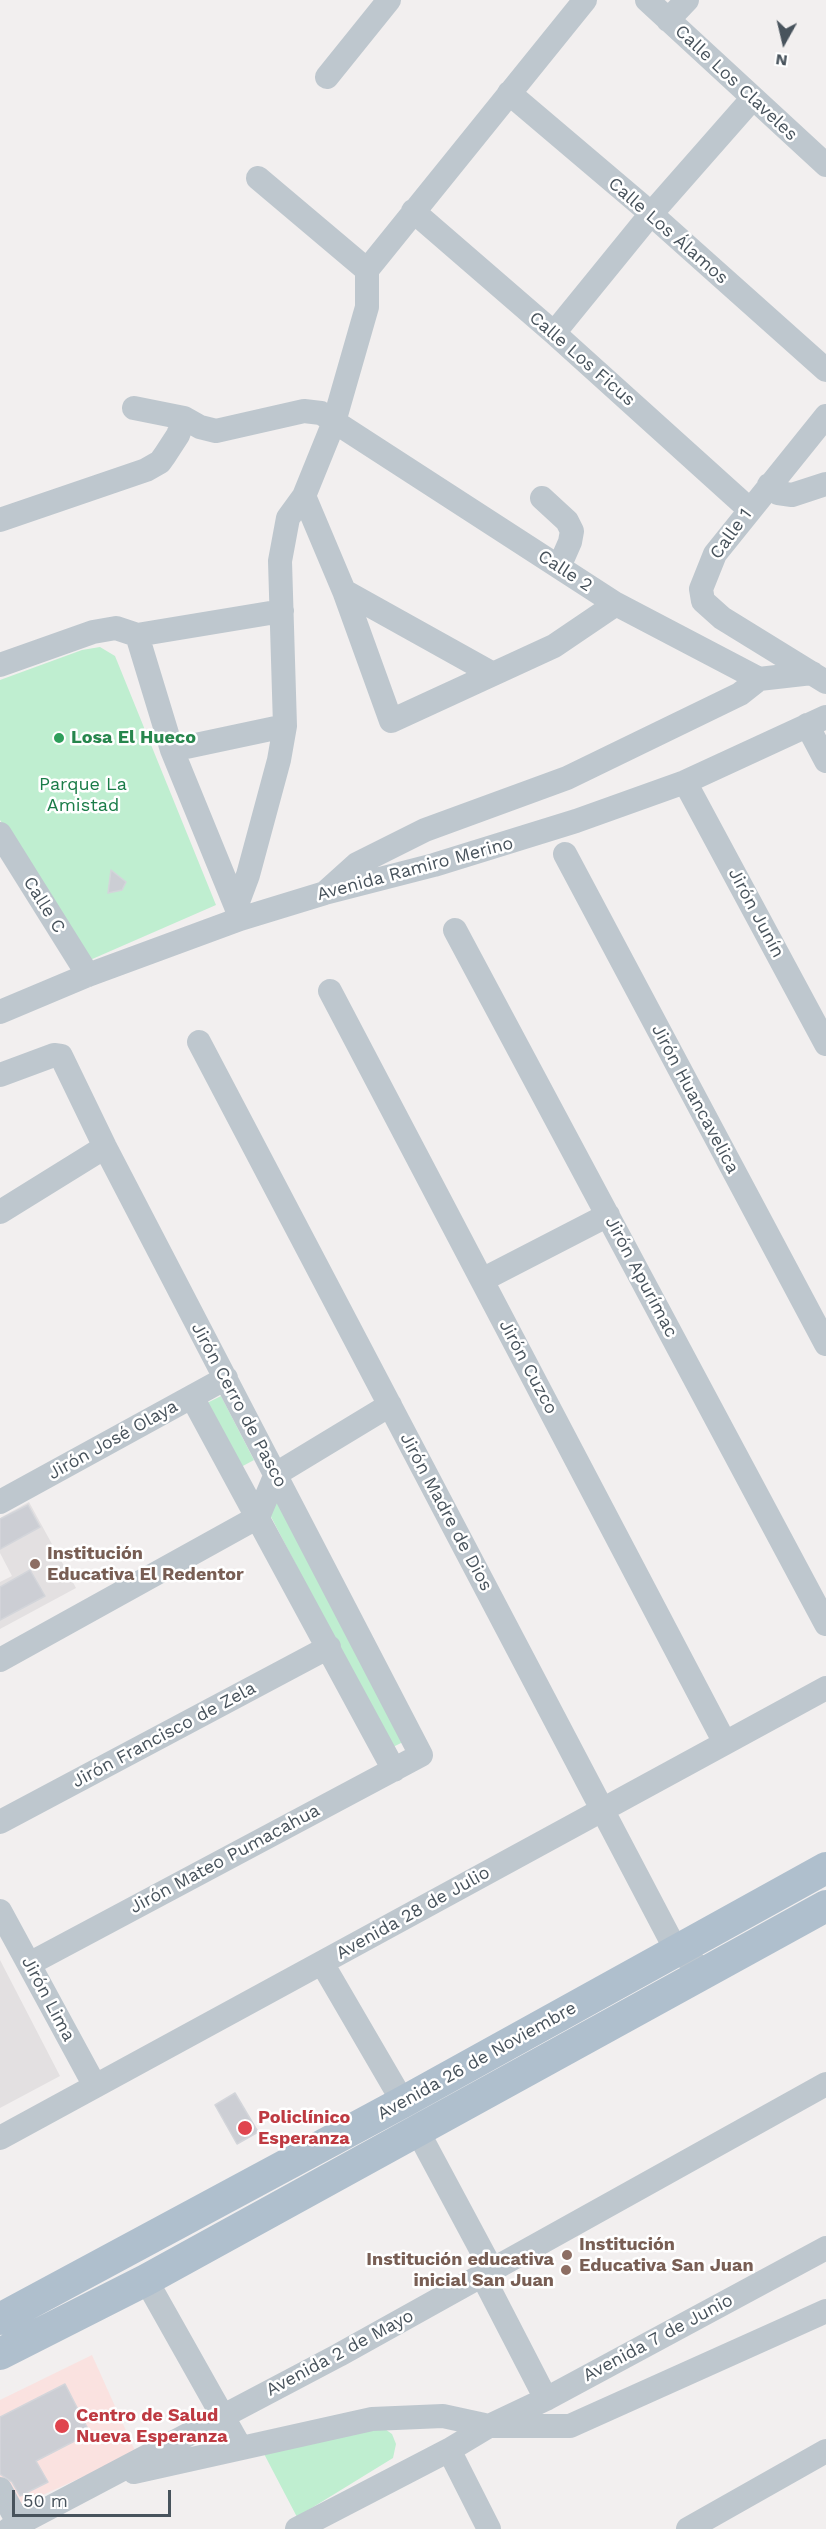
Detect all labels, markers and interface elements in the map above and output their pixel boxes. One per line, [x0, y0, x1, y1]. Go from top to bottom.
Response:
north arrow [754, 12, 814, 72]
street label: Calle Los Claveles [670, 21, 802, 145]
text: N [774, 50, 789, 71]
street label: Calle Los Álamos [604, 173, 732, 289]
street label: Calle Los Ficus [525, 307, 639, 411]
street label: Calle 1 [705, 505, 757, 563]
street label: Calle 2 [534, 545, 596, 597]
place label: Losa El Hueco [71, 727, 196, 749]
marker: Losa El Hueco [52, 731, 66, 745]
park label: Parque La Amistad [39, 774, 127, 816]
street label: Avenida Ramiro Merino [314, 832, 516, 906]
street label: Jirón Junín [723, 865, 789, 961]
street label: Calle C [18, 873, 70, 937]
street label: Jirón Huancavelica [647, 1021, 743, 1177]
street label: Jirón Apurímac [600, 1213, 682, 1341]
street label: Jirón Cuzco [494, 1316, 562, 1418]
street label: Jirón Cerro de Pasco [186, 1319, 292, 1491]
street label: Jirón José Olaya [44, 1395, 182, 1485]
street label: Jirón Madre de Dios [395, 1429, 497, 1595]
place label: Institución Educativa El Redentor [47, 1543, 244, 1586]
marker: Institución Educativa El Redentor [28, 1557, 42, 1571]
street label: Jirón Francisco de Zela [68, 1677, 260, 1793]
street label: Jirón Mateo Pumacahua [126, 1800, 324, 1918]
street label: Avenida 28 de Julio [332, 1862, 494, 1964]
street label: Jirón Lima [17, 1953, 79, 2045]
street label: Avenida 26 de Noviembre [374, 1997, 580, 2125]
place label: Policlínico Esperanza [258, 2107, 350, 2150]
marker: Policlínico Esperanza [236, 2119, 254, 2137]
place label: Institución Educativa San Juan [579, 2234, 754, 2276]
marker: Institución Educativa San Juan [560, 2248, 574, 2262]
place label: Institución educativa inicial San Juan [366, 2249, 554, 2292]
marker: Institución educativa inicial San Juan [559, 2263, 573, 2277]
street label: Avenida 7 de Junio [579, 2289, 737, 2387]
street label: Avenida 2 de Mayo [263, 2305, 417, 2401]
place label: Centro de Salud Nueva Esperanza [76, 2405, 228, 2448]
marker: Centro de Salud Nueva Esperanza [53, 2417, 71, 2435]
scale bar [15, 2478, 174, 2516]
text: 50 m [23, 2490, 68, 2511]

